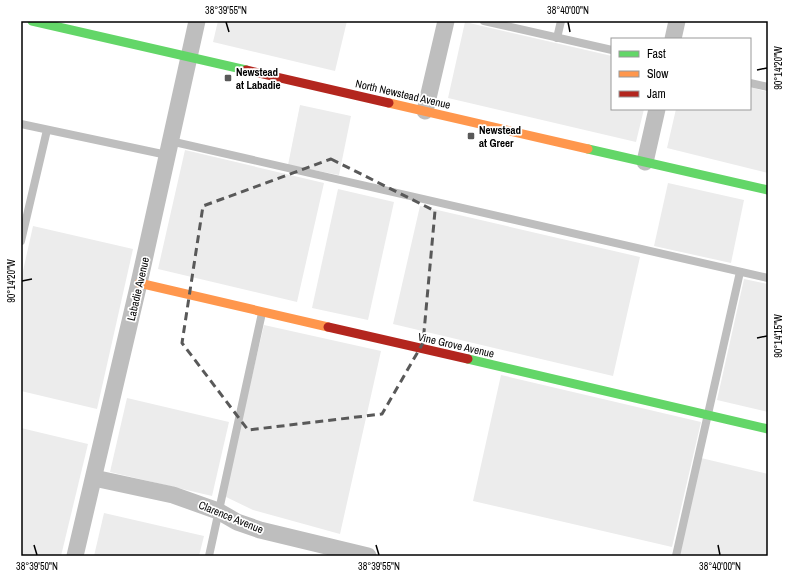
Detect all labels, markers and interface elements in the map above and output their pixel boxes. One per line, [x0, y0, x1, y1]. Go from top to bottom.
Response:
text: 38°39'55"N [205, 4, 247, 17]
text: 38°40'00"N [547, 4, 589, 17]
legend [611, 38, 751, 110]
text: Fast [647, 46, 666, 62]
text: 90°14'20"W [772, 46, 785, 90]
place label: Newstead at Labadie [236, 65, 281, 92]
text: Slow [647, 66, 669, 82]
marker: Newstead at Labadie [223, 73, 233, 83]
street label: North Newstead Avenue [354, 76, 452, 112]
text: Jam [647, 86, 666, 102]
place label: Newstead at Greer [479, 123, 521, 150]
marker: Newstead at Greer [466, 131, 476, 141]
street label: Labadie Avenue [124, 256, 152, 322]
text: 90°14'20"W [5, 259, 18, 303]
text: 90°14'15"W [772, 314, 785, 358]
street label: Vine Grove Avenue [416, 329, 496, 361]
street label: Clarence Avenue [197, 498, 265, 536]
text: 38°39'50"N [16, 560, 58, 573]
text: 38°39'55"N [358, 560, 400, 573]
text: 38°40'00"N [699, 560, 741, 573]

